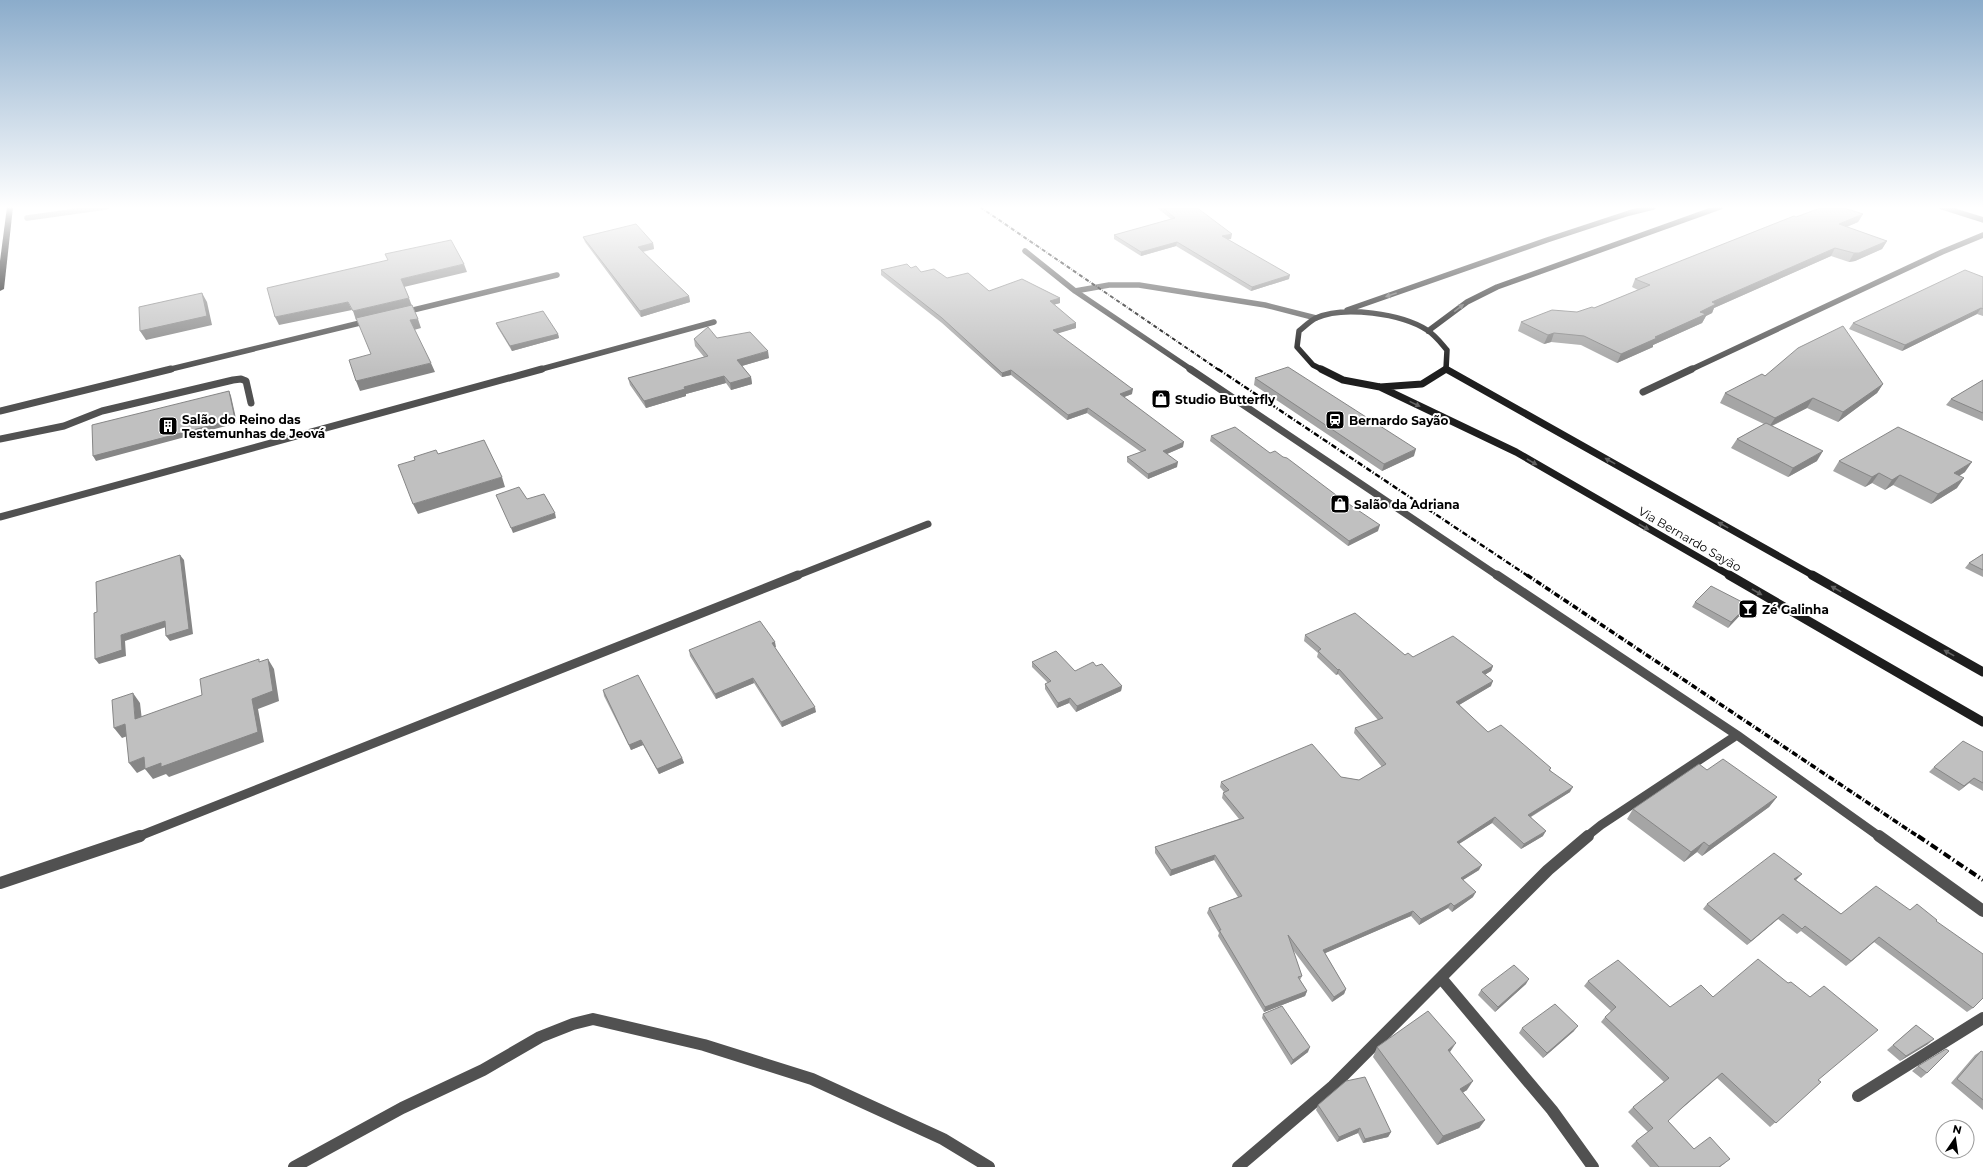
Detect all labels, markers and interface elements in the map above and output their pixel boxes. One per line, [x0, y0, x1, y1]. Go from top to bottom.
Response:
one-way arrow [1385, 293, 1397, 299]
one-way arrow [1454, 303, 1465, 312]
shop icon: Studio Butterfly [1150, 388, 1172, 410]
place label: Studio Butterfly [1175, 392, 1276, 407]
one-way arrow [1410, 401, 1421, 407]
station icon: Bernardo Sayão [1324, 409, 1346, 431]
place label: Salão do Reino das Testemunhas de Jeová [182, 412, 325, 441]
place label: Bernardo Sayão [1349, 413, 1449, 428]
building icon: Salão do Reino das Testemunhas de Jeová [157, 415, 179, 437]
one-way arrow [1526, 458, 1538, 465]
one-way arrow [1604, 458, 1615, 464]
shop icon: Salão da Adriana [1329, 493, 1351, 515]
place label: Salão da Adriana [1354, 497, 1460, 512]
street label: Via Bernardo Sayão [1636, 503, 1744, 575]
one-way arrow [1717, 521, 1729, 528]
one-way arrow [1638, 523, 1650, 530]
one-way arrow [1830, 585, 1842, 592]
one-way arrow [1751, 588, 1763, 595]
bar icon: Zé Galinha [1737, 598, 1759, 620]
place label: Zé Galinha [1762, 602, 1829, 617]
one-way arrow [1943, 649, 1955, 656]
north arrow [1935, 1119, 1975, 1159]
text: N [1951, 1121, 1963, 1137]

